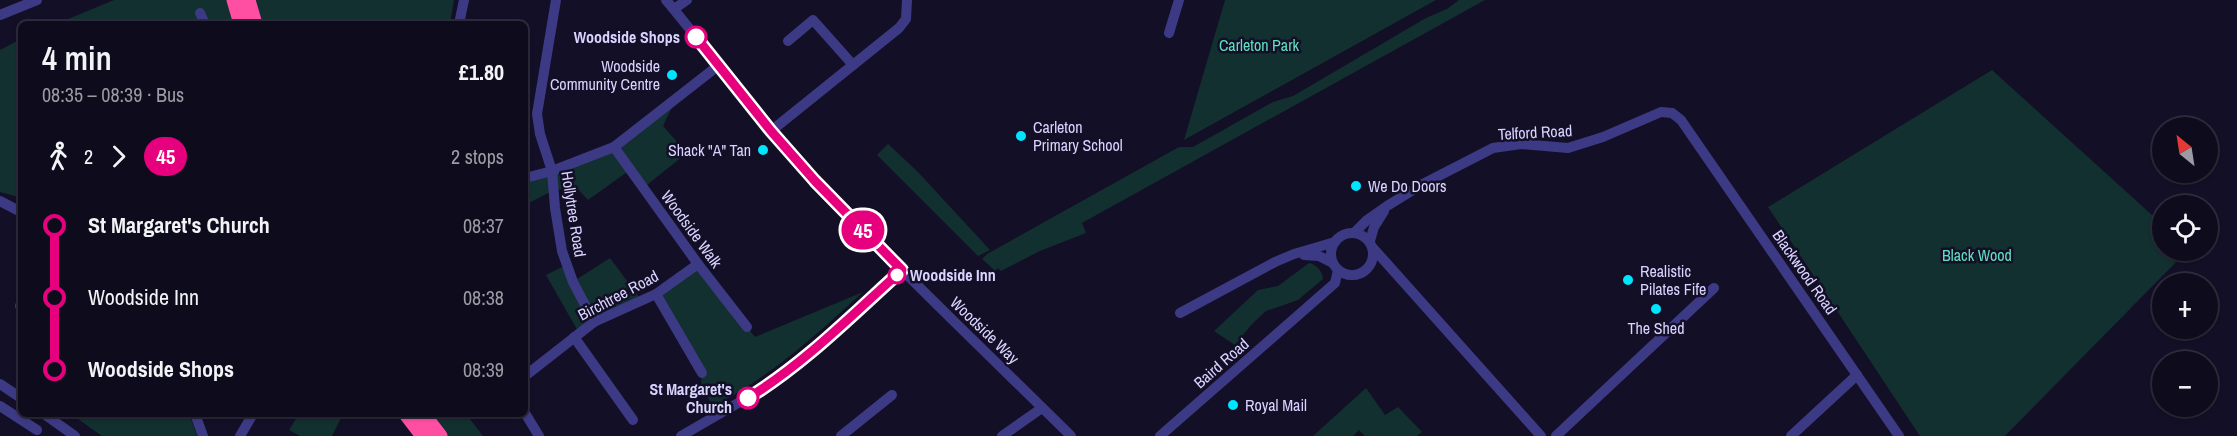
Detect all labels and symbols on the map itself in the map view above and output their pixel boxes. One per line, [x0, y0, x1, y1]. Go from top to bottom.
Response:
place label: Woodside Shops [574, 26, 680, 48]
marker: Woodside Shops [685, 26, 707, 48]
park label: Carleton Park [1219, 34, 1300, 56]
place label: Woodside Community Centre [550, 55, 660, 95]
marker: Woodside Community Centre [665, 68, 679, 82]
place label: Carleton Primary School [1033, 116, 1123, 156]
north arrow [2152, 117, 2218, 183]
street label: Telford Road [1497, 119, 1573, 145]
marker: Carleton Primary School [1014, 129, 1028, 143]
place label: Shack "A" Tan [668, 139, 751, 161]
marker: Shack "A" Tan [756, 143, 770, 157]
street label: Hollytree Road [556, 169, 592, 259]
place label: We Do Doors [1368, 175, 1447, 197]
marker: We Do Doors [1349, 179, 1363, 193]
street label: Woodside Walk [656, 186, 728, 273]
line badge: 45 [836, 210, 890, 250]
street label: Blackwood Road [1768, 225, 1842, 319]
park label: Black Wood [1942, 244, 2012, 266]
place label: Realistic Pilates Fife [1640, 260, 1706, 300]
place label: Woodside Inn [910, 264, 996, 286]
street label: Birchtree Road [574, 265, 662, 325]
marker: Woodside Inn [888, 266, 906, 284]
marker: Realistic Pilates Fife [1621, 273, 1635, 287]
street label: Woodside Way [946, 291, 1025, 369]
marker: The Shed [1649, 302, 1663, 316]
place label: The Shed [1628, 317, 1684, 339]
street label: Baird Road [1189, 333, 1253, 393]
place label: St Margaret's Church [649, 378, 732, 418]
marker: St Margaret's Church [737, 387, 759, 409]
place label: Royal Mail [1245, 394, 1307, 416]
marker: Royal Mail [1226, 398, 1240, 412]

